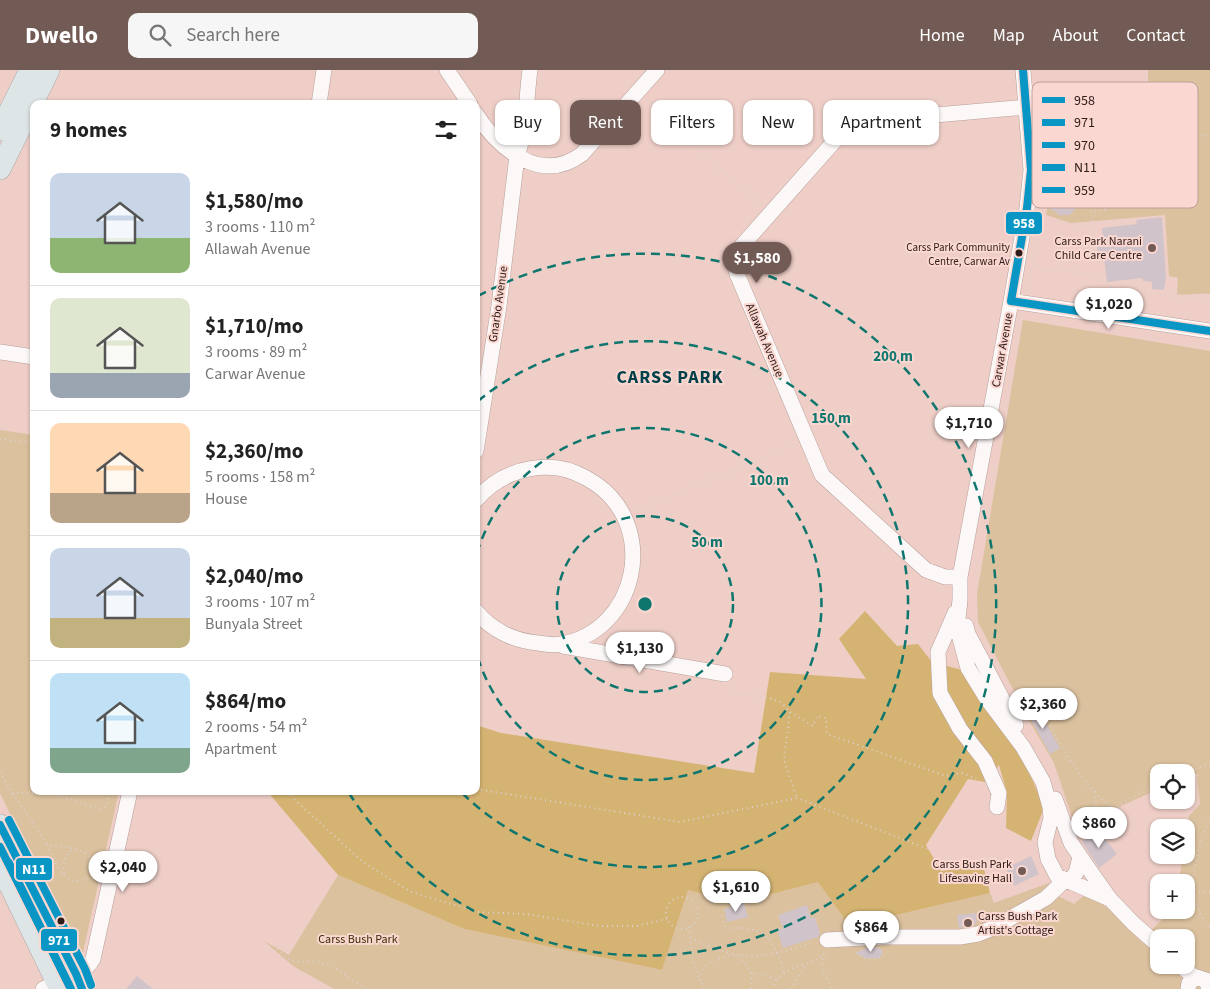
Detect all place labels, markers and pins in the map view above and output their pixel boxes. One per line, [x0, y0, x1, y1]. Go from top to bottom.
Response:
place label: Carss Park Narani Child Care Centre [1054, 233, 1142, 264]
place label: Carss Park Community Centre, Carwar Av [906, 240, 1010, 269]
pin: $1,580 [716, 242, 798, 284]
marker: Carss Park Narani Child Care Centre [1146, 242, 1158, 254]
marker: Carss Park Community Centre, Carwar Av [1014, 248, 1024, 258]
pin: $1,020 [1068, 288, 1150, 330]
pin: $1,710 [928, 406, 1010, 449]
centre of rings [636, 595, 654, 613]
pin: $1,130 [599, 632, 681, 674]
pin: $2,360 [1002, 688, 1084, 730]
pin: $860 [1069, 806, 1129, 849]
pin: $2,040 [82, 850, 164, 893]
place label: Carss Bush Park Lifesaving Hall [933, 856, 1012, 887]
marker: Carss Bush Park Lifesaving Hall [1016, 865, 1028, 877]
pin: $1,610 [695, 870, 777, 913]
place label: Carss Bush Park Artist's Cottage [978, 908, 1058, 939]
pin: $864 [841, 910, 901, 953]
unlabelled marker [56, 916, 66, 926]
marker: Carss Bush Park Artist's Cottage [962, 917, 974, 929]

